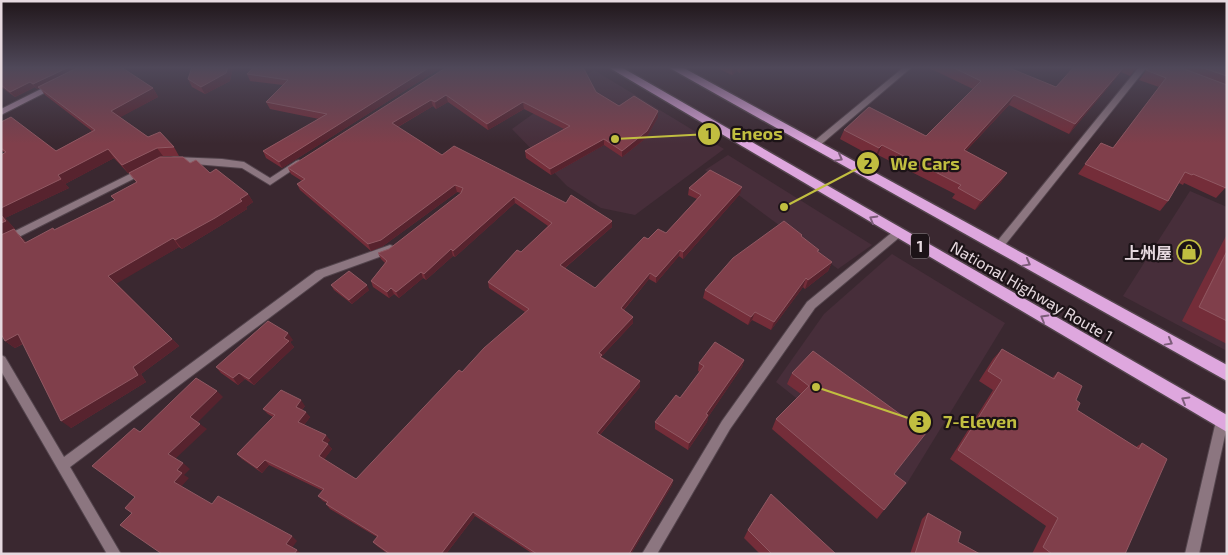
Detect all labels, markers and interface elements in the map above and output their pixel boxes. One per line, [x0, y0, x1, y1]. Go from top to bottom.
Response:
callout: Eneos [696, 117, 793, 150]
text: Eneos [731, 122, 783, 144]
text: 1 [706, 124, 712, 142]
callout: We Cars [856, 147, 970, 180]
one-way arrow [834, 152, 843, 162]
text: We Cars [890, 152, 960, 174]
text: 2 [864, 154, 873, 172]
one-way arrow [870, 215, 879, 225]
road number: 1 [911, 234, 929, 258]
street label: National Highway Route 1 [947, 237, 1117, 345]
shop icon: 上州屋 [1176, 239, 1202, 265]
place label: 上州屋 [1124, 243, 1172, 262]
one-way arrow [1021, 257, 1030, 267]
one-way arrow [1041, 314, 1050, 324]
one-way arrow [1163, 336, 1172, 346]
one-way arrow [1181, 396, 1190, 406]
callout: 7-Eleven [908, 405, 1027, 438]
text: 7-Eleven [943, 410, 1017, 432]
text: 3 [916, 412, 924, 430]

